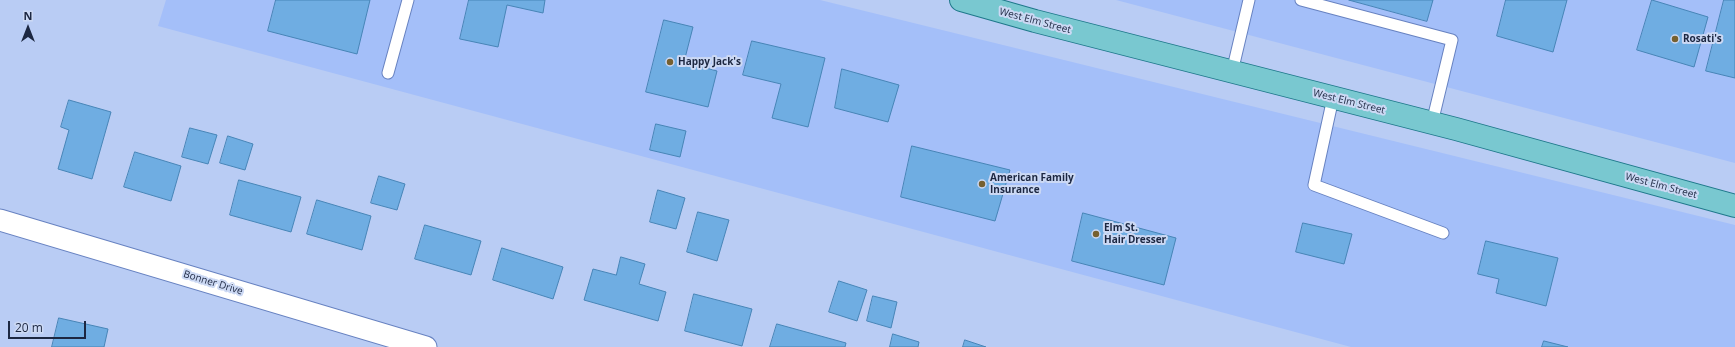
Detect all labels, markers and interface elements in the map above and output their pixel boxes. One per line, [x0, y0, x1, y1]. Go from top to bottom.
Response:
street label: West Elm Street [998, 6, 1072, 36]
north arrow [8, 8, 48, 48]
text: N [24, 8, 32, 23]
place label: Rosati's [1683, 33, 1722, 45]
marker: Rosati's [1670, 34, 1680, 44]
place label: Happy Jack's [678, 56, 741, 68]
marker: Happy Jack's [665, 57, 675, 67]
street label: West Elm Street [1312, 87, 1386, 117]
street label: West Elm Street [1624, 171, 1698, 201]
place label: American Family Insurance [990, 172, 1074, 196]
marker: American Family Insurance [977, 179, 987, 189]
place label: Elm St. Hair Dresser [1104, 222, 1166, 246]
marker: Elm St. Hair Dresser [1091, 229, 1101, 239]
street label: Bonner Drive [182, 268, 244, 298]
scale bar [10, 313, 88, 339]
text: 20 m [15, 319, 43, 336]

